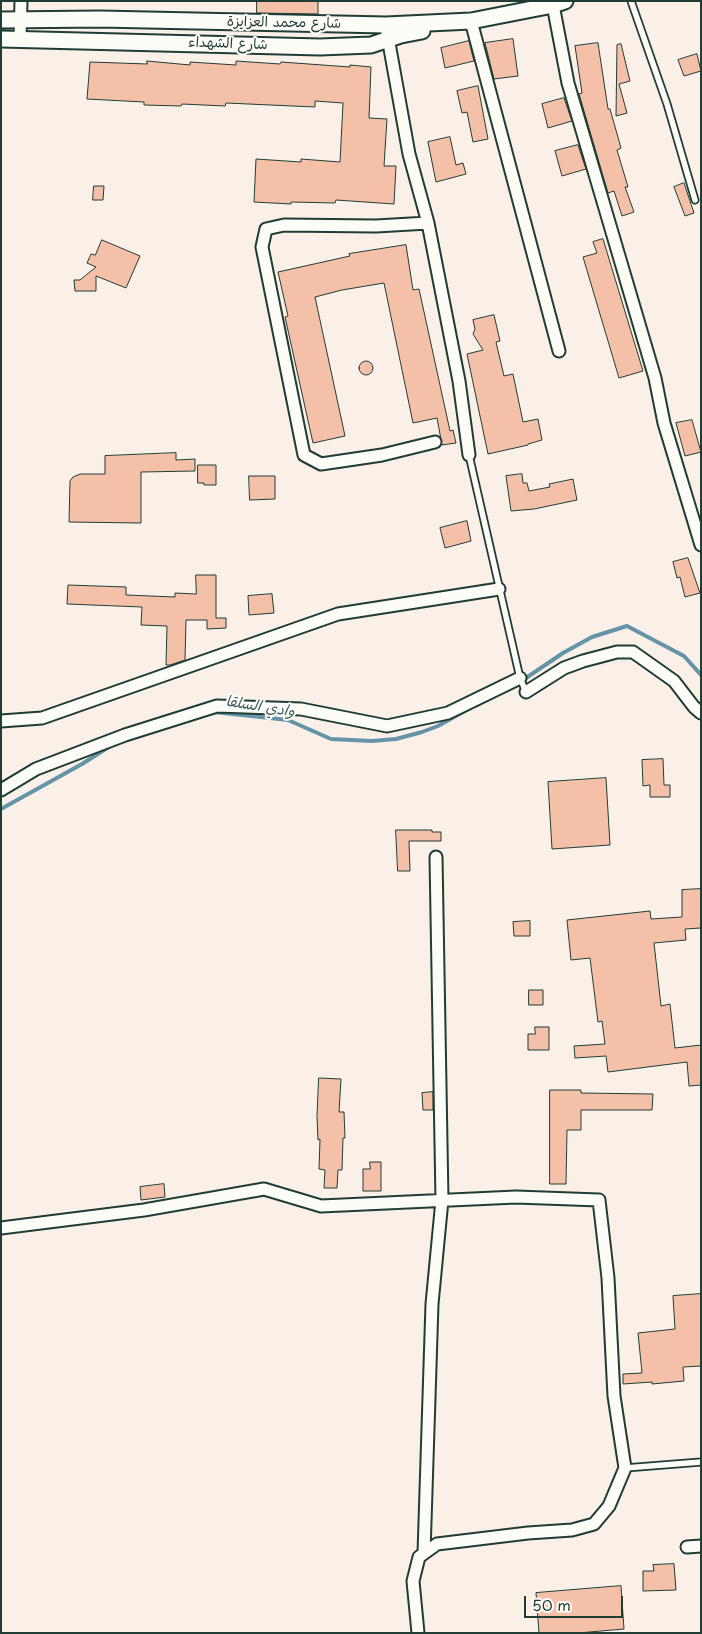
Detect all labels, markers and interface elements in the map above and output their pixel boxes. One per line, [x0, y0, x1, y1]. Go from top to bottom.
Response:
street label: شارع محمد العزايزة [227, 14, 341, 32]
street label: شارع الشهداء [188, 34, 268, 54]
water label: وادي السلقا [224, 693, 296, 721]
scale bar [527, 1586, 626, 1618]
text: 50 m [532, 1593, 571, 1616]

